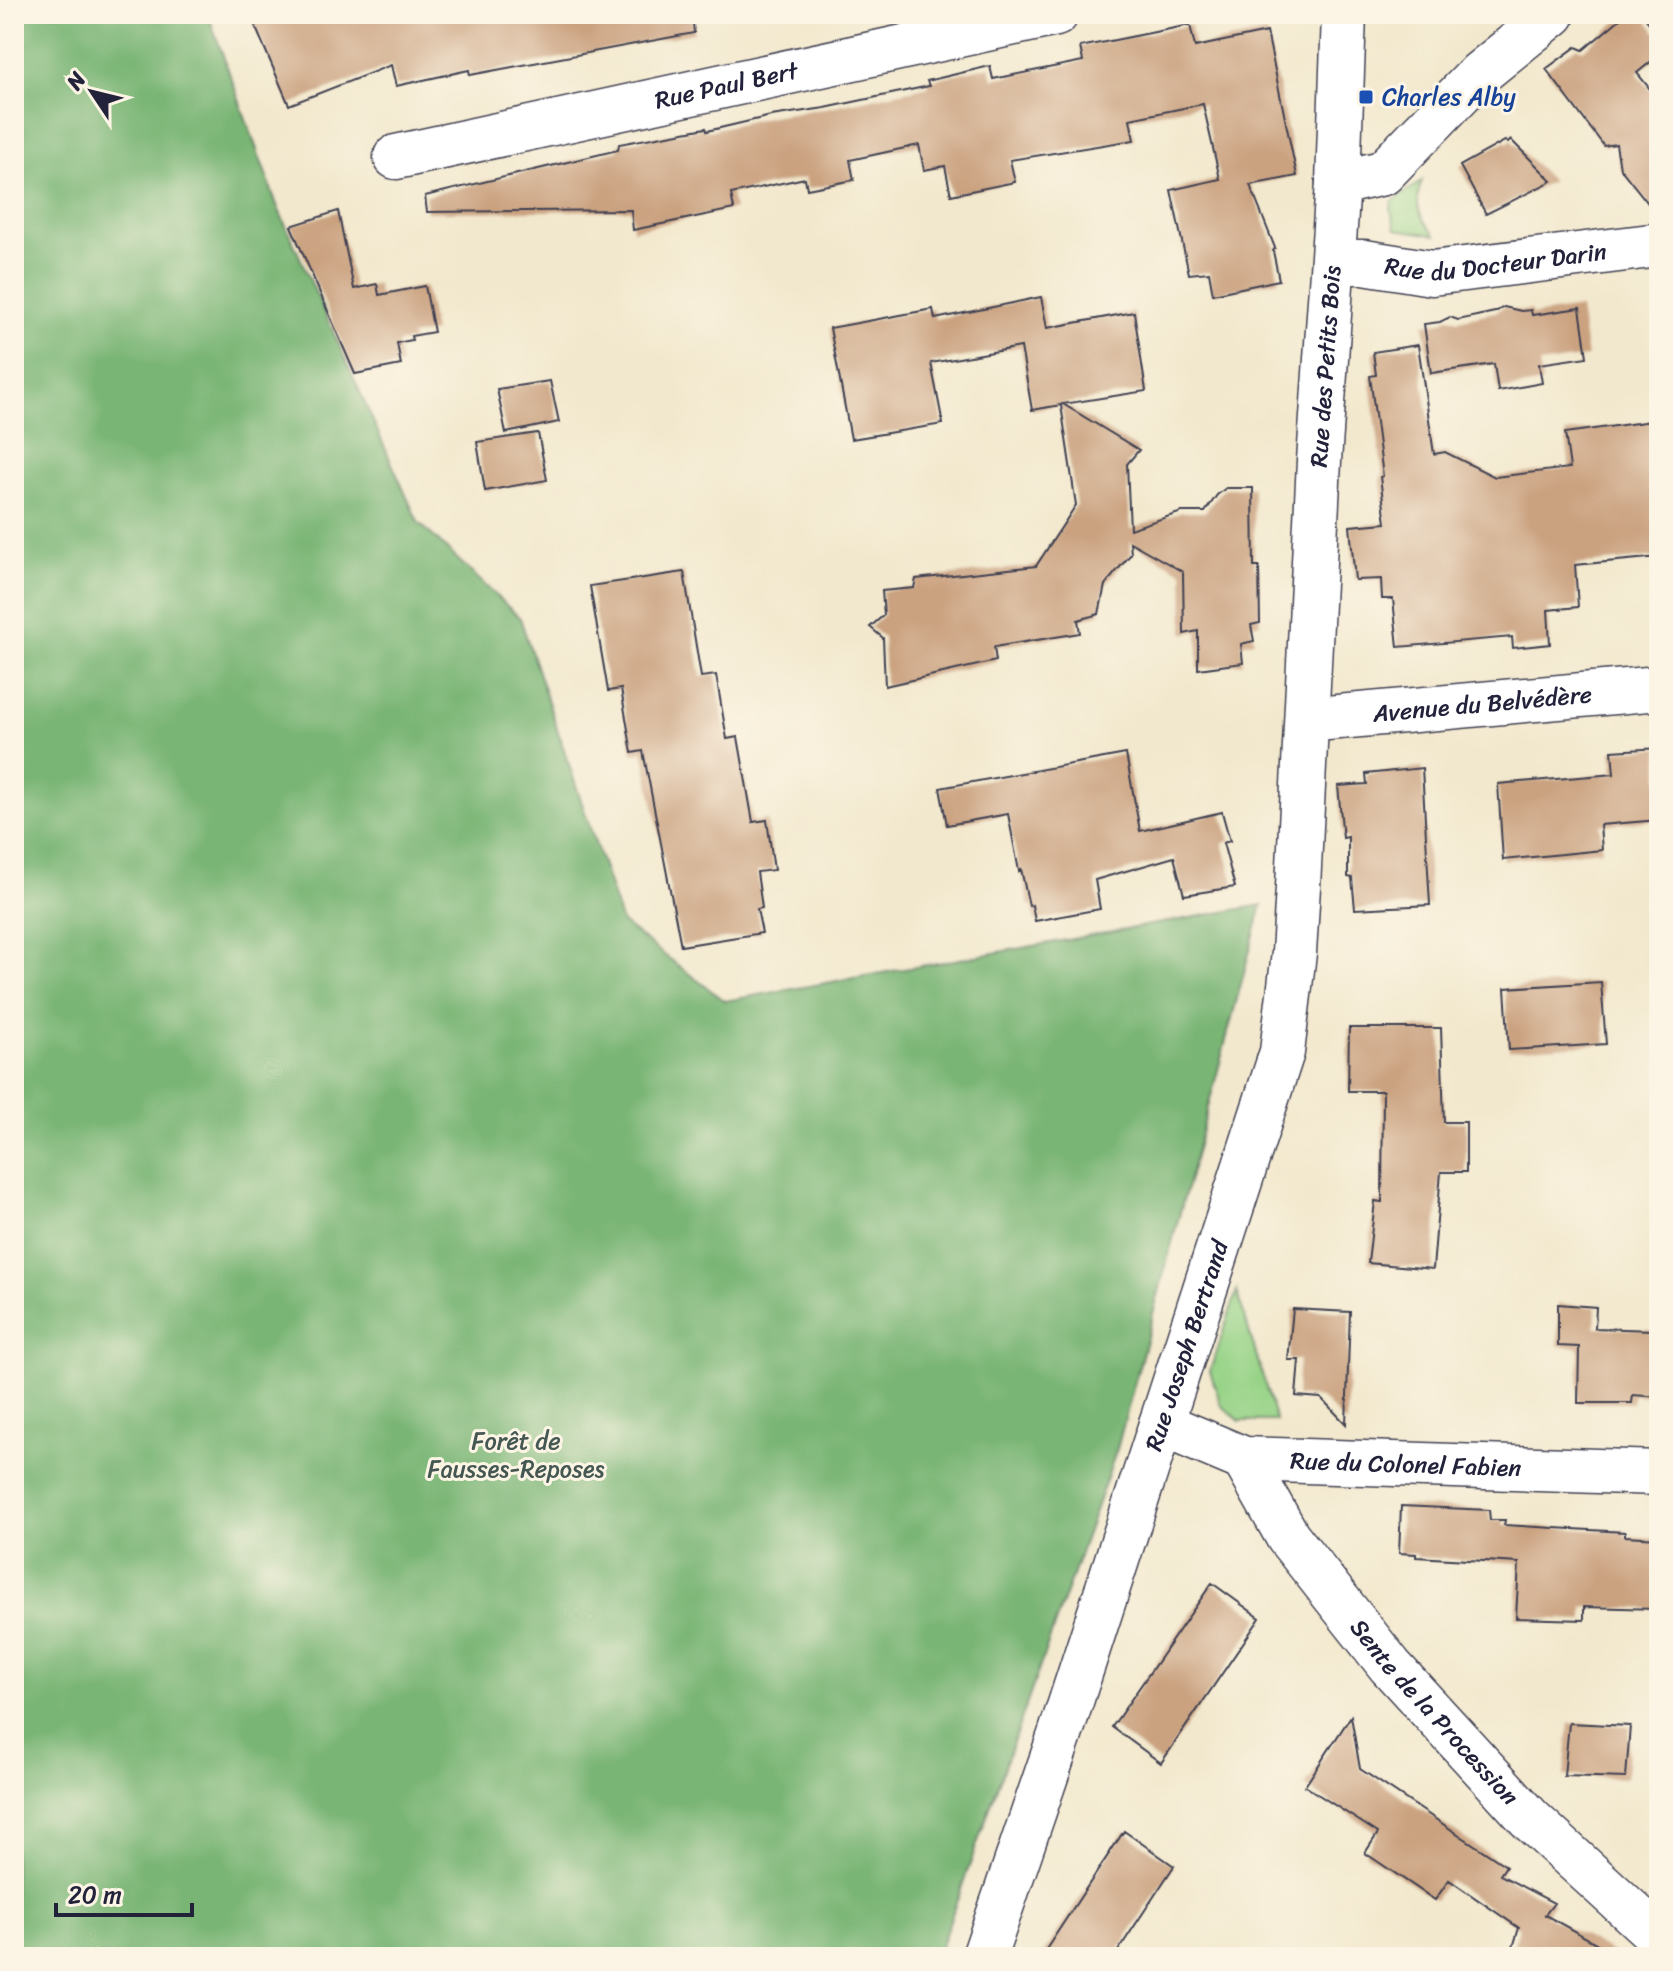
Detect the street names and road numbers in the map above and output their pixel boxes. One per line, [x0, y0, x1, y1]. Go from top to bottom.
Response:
street label: Rue Paul Bert [651, 49, 803, 121]
street label: Rue du Docteur Darin [1382, 231, 1609, 294]
street label: Rue des Petits Bois [1298, 264, 1353, 469]
street label: Avenue du Belvédère [1370, 673, 1594, 735]
street label: Rue Joseph Bertrand [1133, 1234, 1241, 1457]
street label: Rue du Colonel Fabien [1290, 1440, 1522, 1489]
street label: Sente de la Procession [1339, 1609, 1529, 1816]

